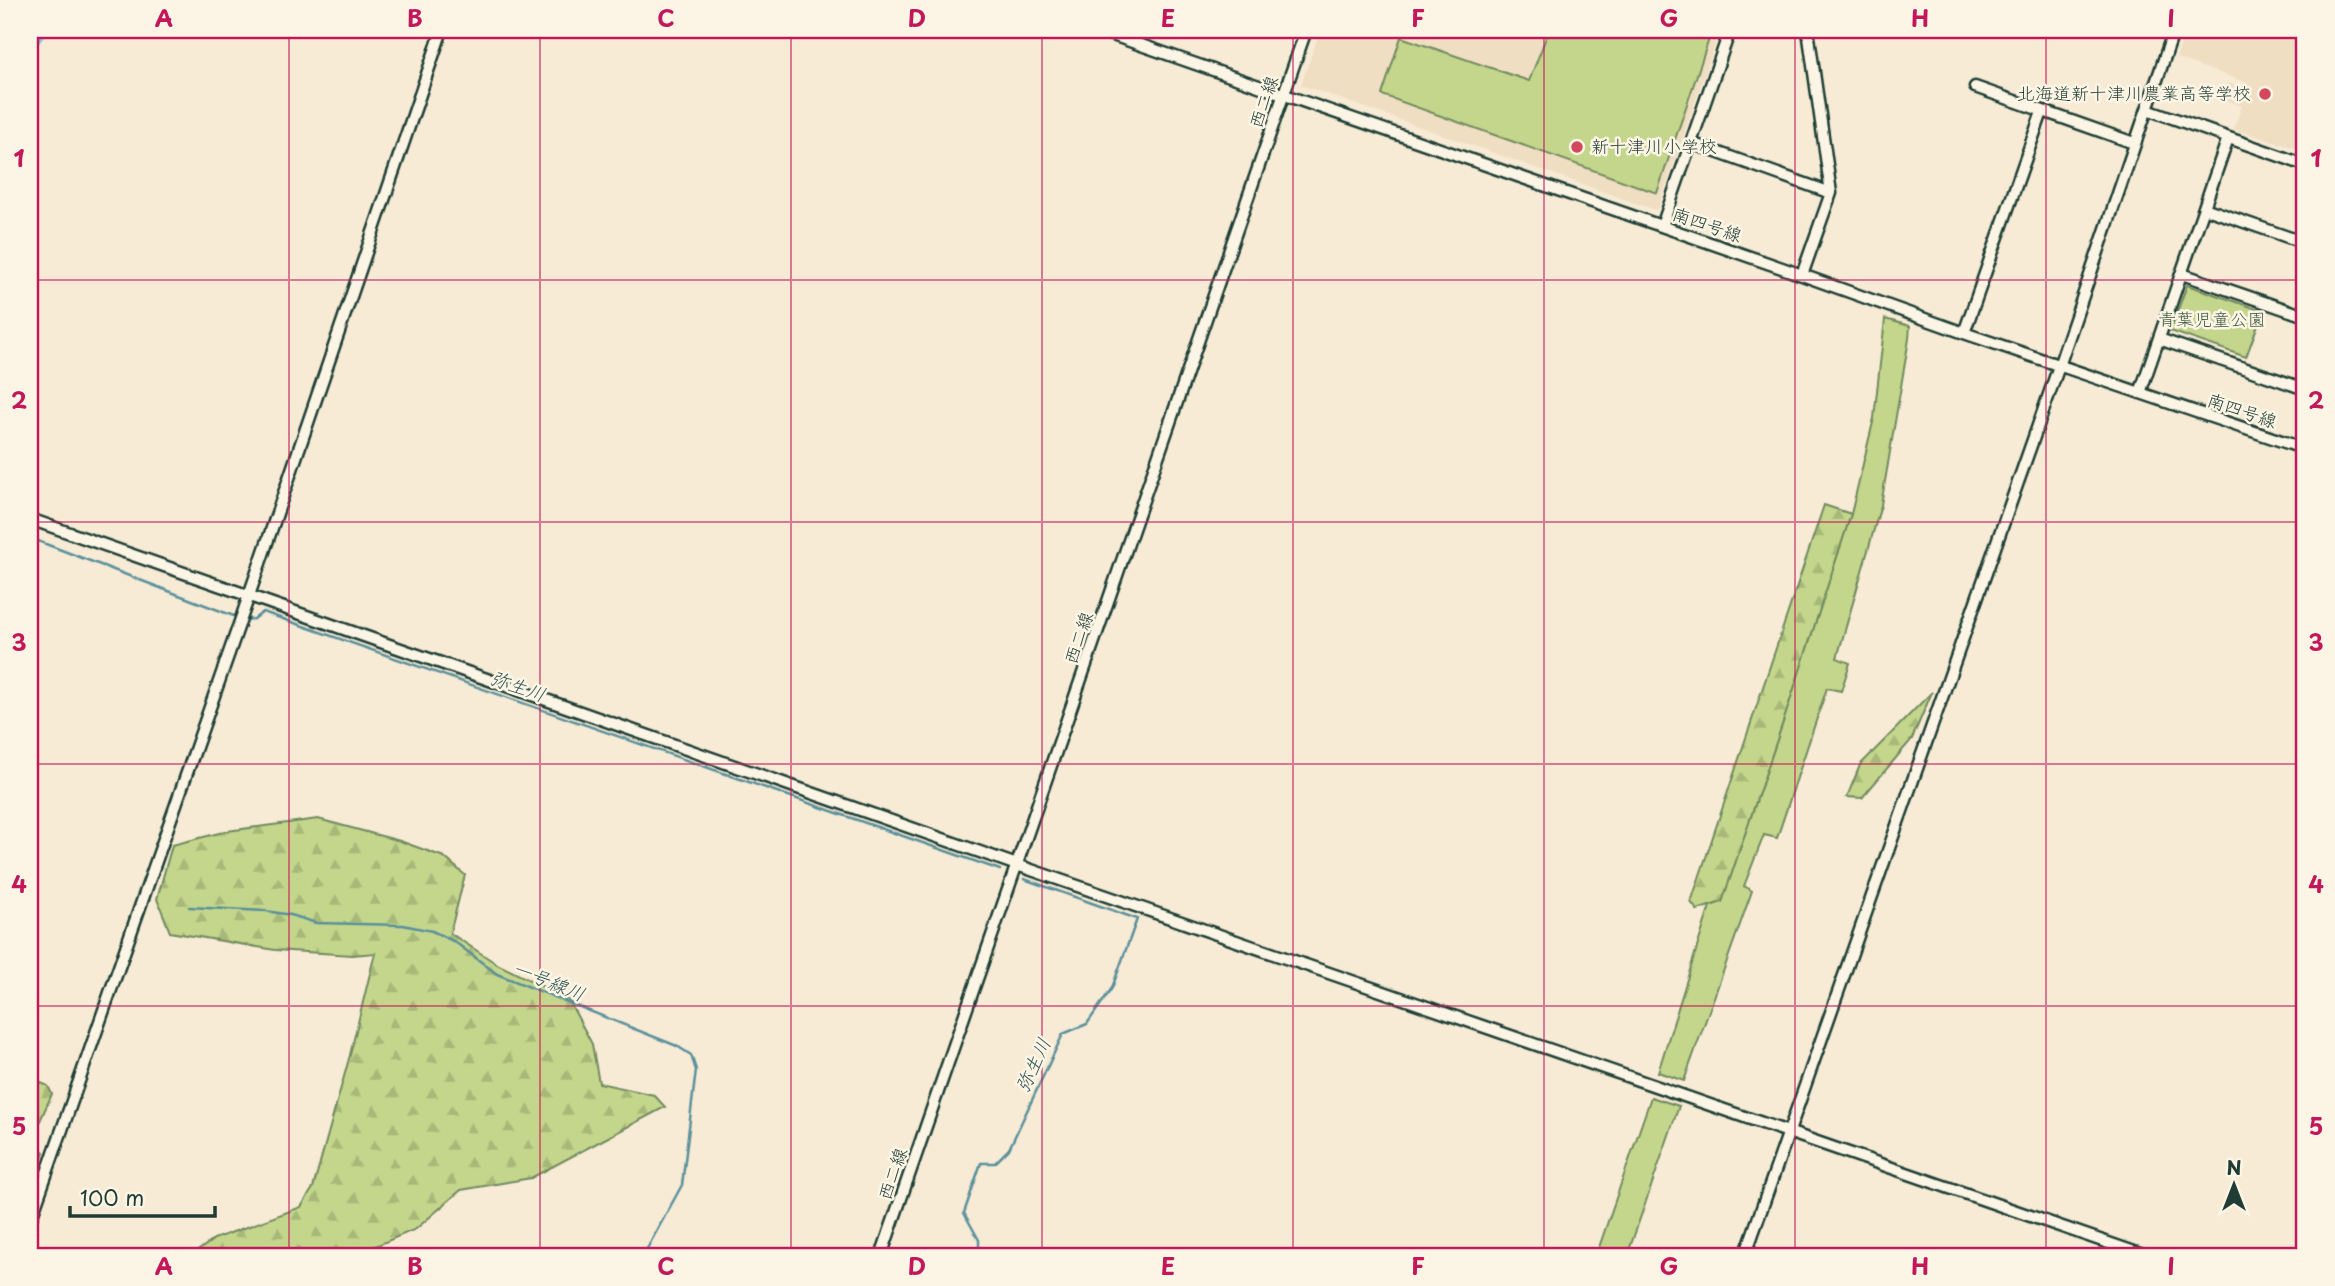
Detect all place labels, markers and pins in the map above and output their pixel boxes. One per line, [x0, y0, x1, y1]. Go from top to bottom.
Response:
place label: 北海道新十津川農業高等学校 [2017, 79, 2251, 106]
marker: 北海道新十津川農業高等学校 [2257, 86, 2273, 102]
place label: 新十津川小学校 [1591, 132, 1717, 159]
marker: 新十津川小学校 [1569, 139, 1585, 155]

